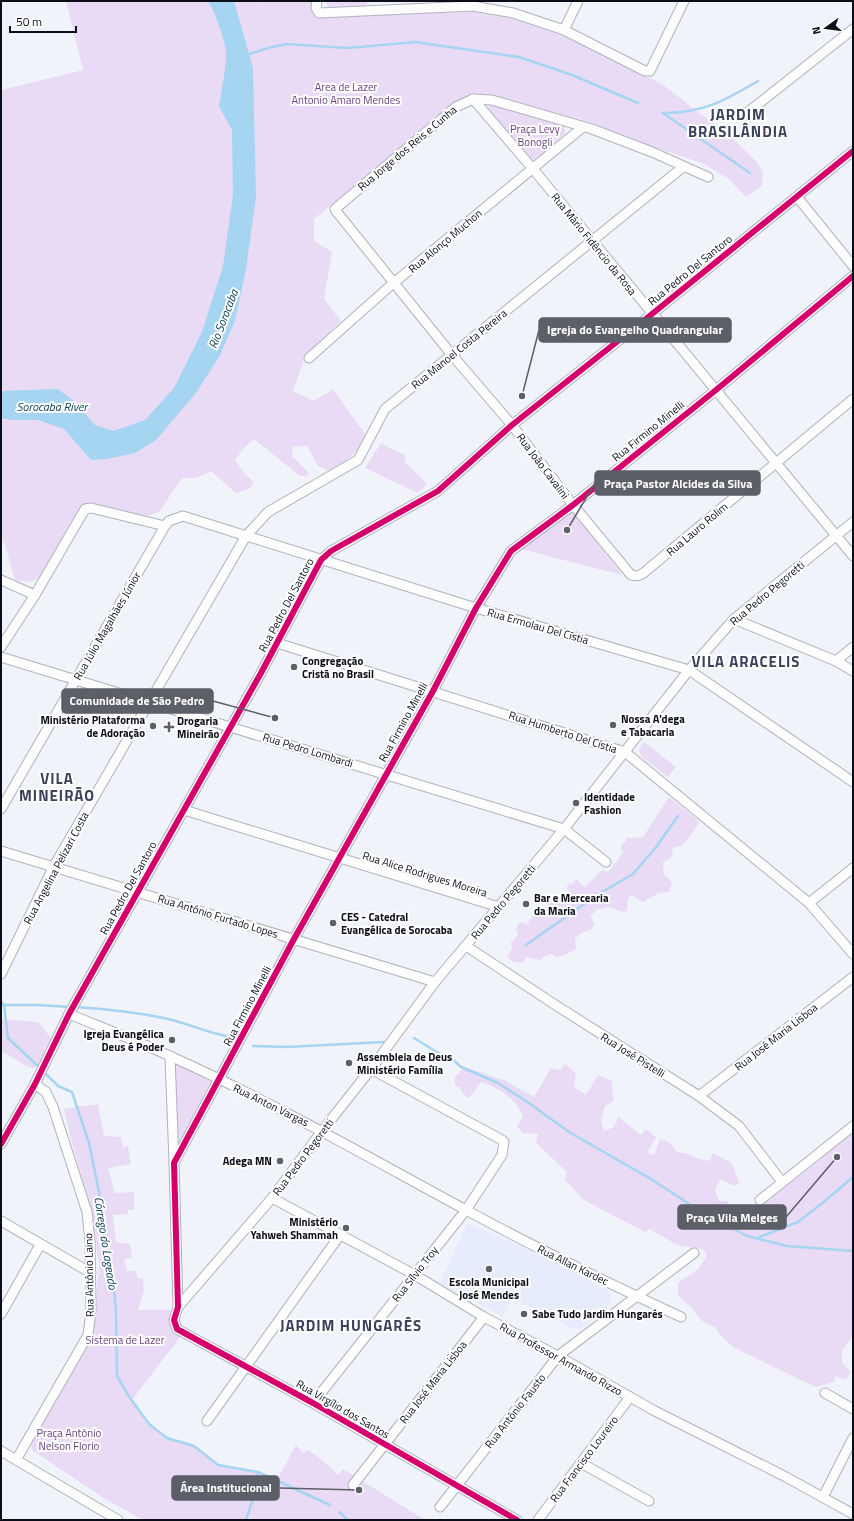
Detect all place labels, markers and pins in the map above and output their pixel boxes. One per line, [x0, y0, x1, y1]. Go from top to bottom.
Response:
callout: Igreja do Evangelho Quadrangular [539, 318, 731, 342]
callout: Praça Pastor Alcides da Silva [595, 471, 760, 495]
place label: Congregação Cristã no Brasil [302, 653, 374, 682]
marker: Congregação Cristã no Brasil [289, 662, 299, 672]
callout: Comunidade de São Pedro [62, 689, 213, 713]
place label: Nossa A'dega e Tabacaria [621, 711, 685, 740]
place label: Ministério Plataforma de Adoração [40, 712, 145, 741]
place label: Drogaria Mineirão [177, 713, 220, 742]
marker: Nossa A'dega e Tabacaria [608, 720, 618, 730]
marker: Ministério Plataforma de Adoração [148, 721, 158, 731]
marker: Drogaria Mineirão [164, 722, 174, 732]
place label: Identidade Fashion [584, 789, 635, 818]
marker: Identidade Fashion [571, 798, 581, 808]
place label: Bar e Mercearia da Maria [534, 890, 609, 919]
marker: Bar e Mercearia da Maria [521, 899, 531, 909]
place label: CES - Catedral Evangélica de Sorocaba [341, 909, 453, 938]
marker: CES - Catedral Evangélica de Sorocaba [328, 918, 338, 928]
place label: Igreja Evangélica Deus é Poder [83, 1026, 164, 1055]
marker: Igreja Evangélica Deus é Poder [167, 1035, 177, 1045]
place label: Assembleia de Deus Ministério Família [357, 1049, 452, 1078]
marker: Assembleia de Deus Ministério Família [344, 1058, 354, 1068]
place label: Adega MN [223, 1153, 272, 1169]
marker: Adega MN [275, 1156, 285, 1166]
callout: Praça Vila Melges [678, 1205, 786, 1229]
place label: Ministério Yahweh Shammah [250, 1214, 338, 1243]
marker: Ministério Yahweh Shammah [341, 1223, 351, 1233]
marker: Escola Municipal José Mendes [484, 1264, 494, 1274]
place label: Escola Municipal José Mendes [449, 1274, 529, 1303]
place label: Sabe Tudo Jardim Hungarês [532, 1306, 663, 1322]
marker: Sabe Tudo Jardim Hungarês [519, 1309, 529, 1319]
callout: Área Institucional [172, 1476, 279, 1500]

